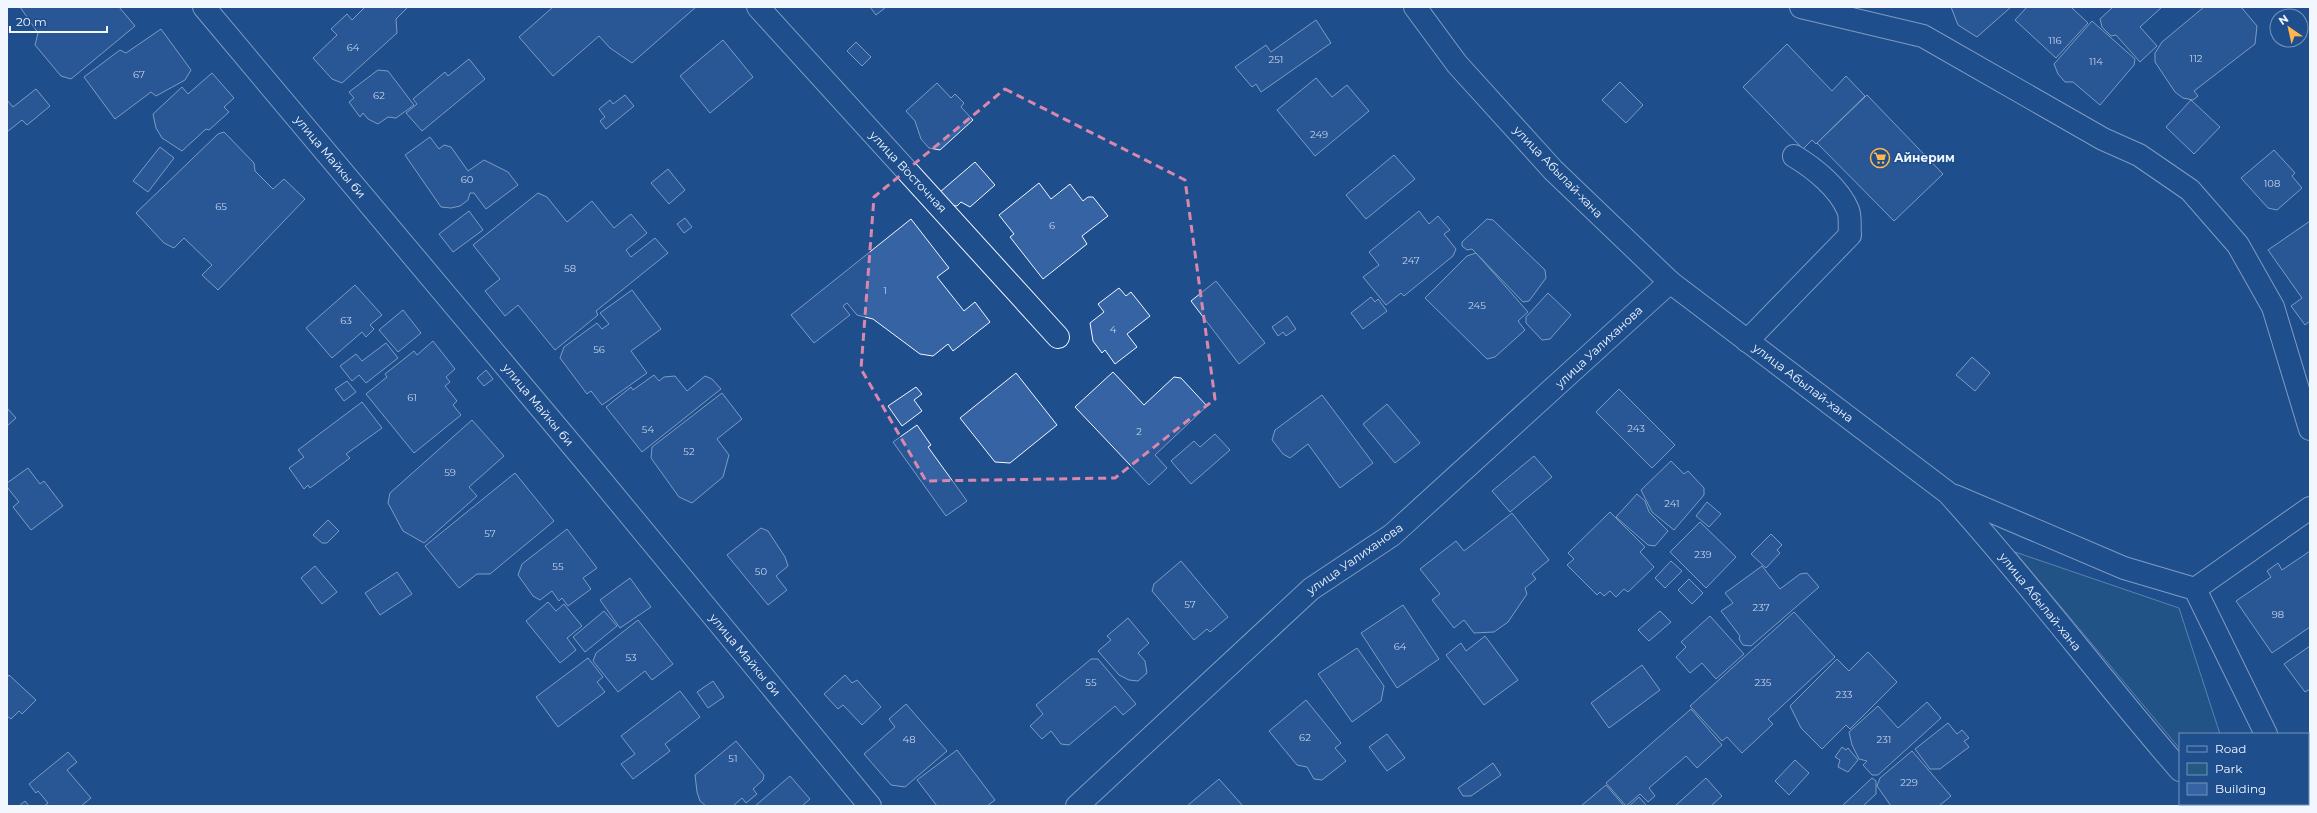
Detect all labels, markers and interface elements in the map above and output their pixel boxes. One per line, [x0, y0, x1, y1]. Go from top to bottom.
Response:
scale bar [10, 8, 107, 34]
north arrow [2269, 8, 2309, 48]
text: N [2276, 11, 2291, 28]
text: 20 m [16, 14, 47, 29]
house number: 116 [2048, 34, 2062, 47]
house number: 64 [347, 41, 360, 54]
house number: 112 [2190, 52, 2203, 65]
house number: 251 [1269, 53, 1283, 66]
house number: 114 [2089, 55, 2103, 68]
house number: 67 [133, 68, 145, 81]
house number: 62 [373, 89, 385, 102]
street label: улица Майкы би [291, 112, 369, 201]
street label: улица Абылай-хана [1510, 122, 1606, 221]
street label: улица Восточная [866, 127, 950, 216]
house number: 249 [1310, 128, 1328, 141]
supermarket icon: Айнерим [1869, 147, 1891, 169]
place label: Айнерим [1894, 150, 1955, 165]
house number: 60 [461, 173, 474, 186]
house number: 108 [2264, 177, 2280, 190]
house number: 65 [215, 200, 227, 213]
house number: 6 [1049, 219, 1055, 232]
house number: 247 [1402, 254, 1420, 267]
house number: 58 [564, 262, 576, 275]
house number: 1 [883, 284, 887, 297]
house number: 245 [1468, 299, 1486, 312]
street label: улица Уалиханова [1551, 302, 1646, 392]
house number: 63 [340, 314, 352, 327]
house number: 4 [1110, 323, 1117, 336]
street label: улица Абылай-хана [1749, 339, 1857, 425]
house number: 56 [593, 343, 605, 356]
street label: улица Майкы би [499, 360, 577, 449]
house number: 61 [407, 391, 417, 404]
house number: 243 [1627, 422, 1645, 435]
house number: 54 [642, 423, 655, 436]
house number: 2 [1136, 425, 1142, 438]
house number: 52 [683, 445, 695, 458]
house number: 59 [444, 466, 456, 479]
house number: 241 [1664, 497, 1680, 510]
street label: улица Уалиханова [1303, 520, 1406, 598]
house number: 57 [484, 527, 496, 540]
house number: 239 [1694, 548, 1712, 561]
street label: улица Абылай-хана [1995, 549, 2085, 654]
house number: 55 [552, 560, 564, 573]
house number: 50 [755, 565, 768, 578]
house number: 57 [1184, 598, 1196, 611]
house number: 237 [1752, 601, 1770, 614]
house number: 98 [2272, 608, 2284, 621]
street label: улица Майкы би [706, 610, 784, 699]
house number: 64 [1394, 640, 1407, 653]
house number: 53 [625, 651, 637, 664]
house number: 55 [1085, 676, 1097, 689]
house number: 235 [1755, 676, 1772, 689]
house number: 233 [1836, 688, 1853, 701]
house number: 62 [1299, 731, 1311, 744]
house number: 48 [902, 733, 916, 746]
house number: 231 [1877, 733, 1891, 746]
legend [2179, 733, 2309, 805]
text: Road [2215, 741, 2246, 756]
house number: 51 [728, 752, 738, 765]
text: Park [2215, 761, 2243, 776]
house number: 229 [1900, 776, 1918, 789]
text: Building [2215, 781, 2266, 796]

